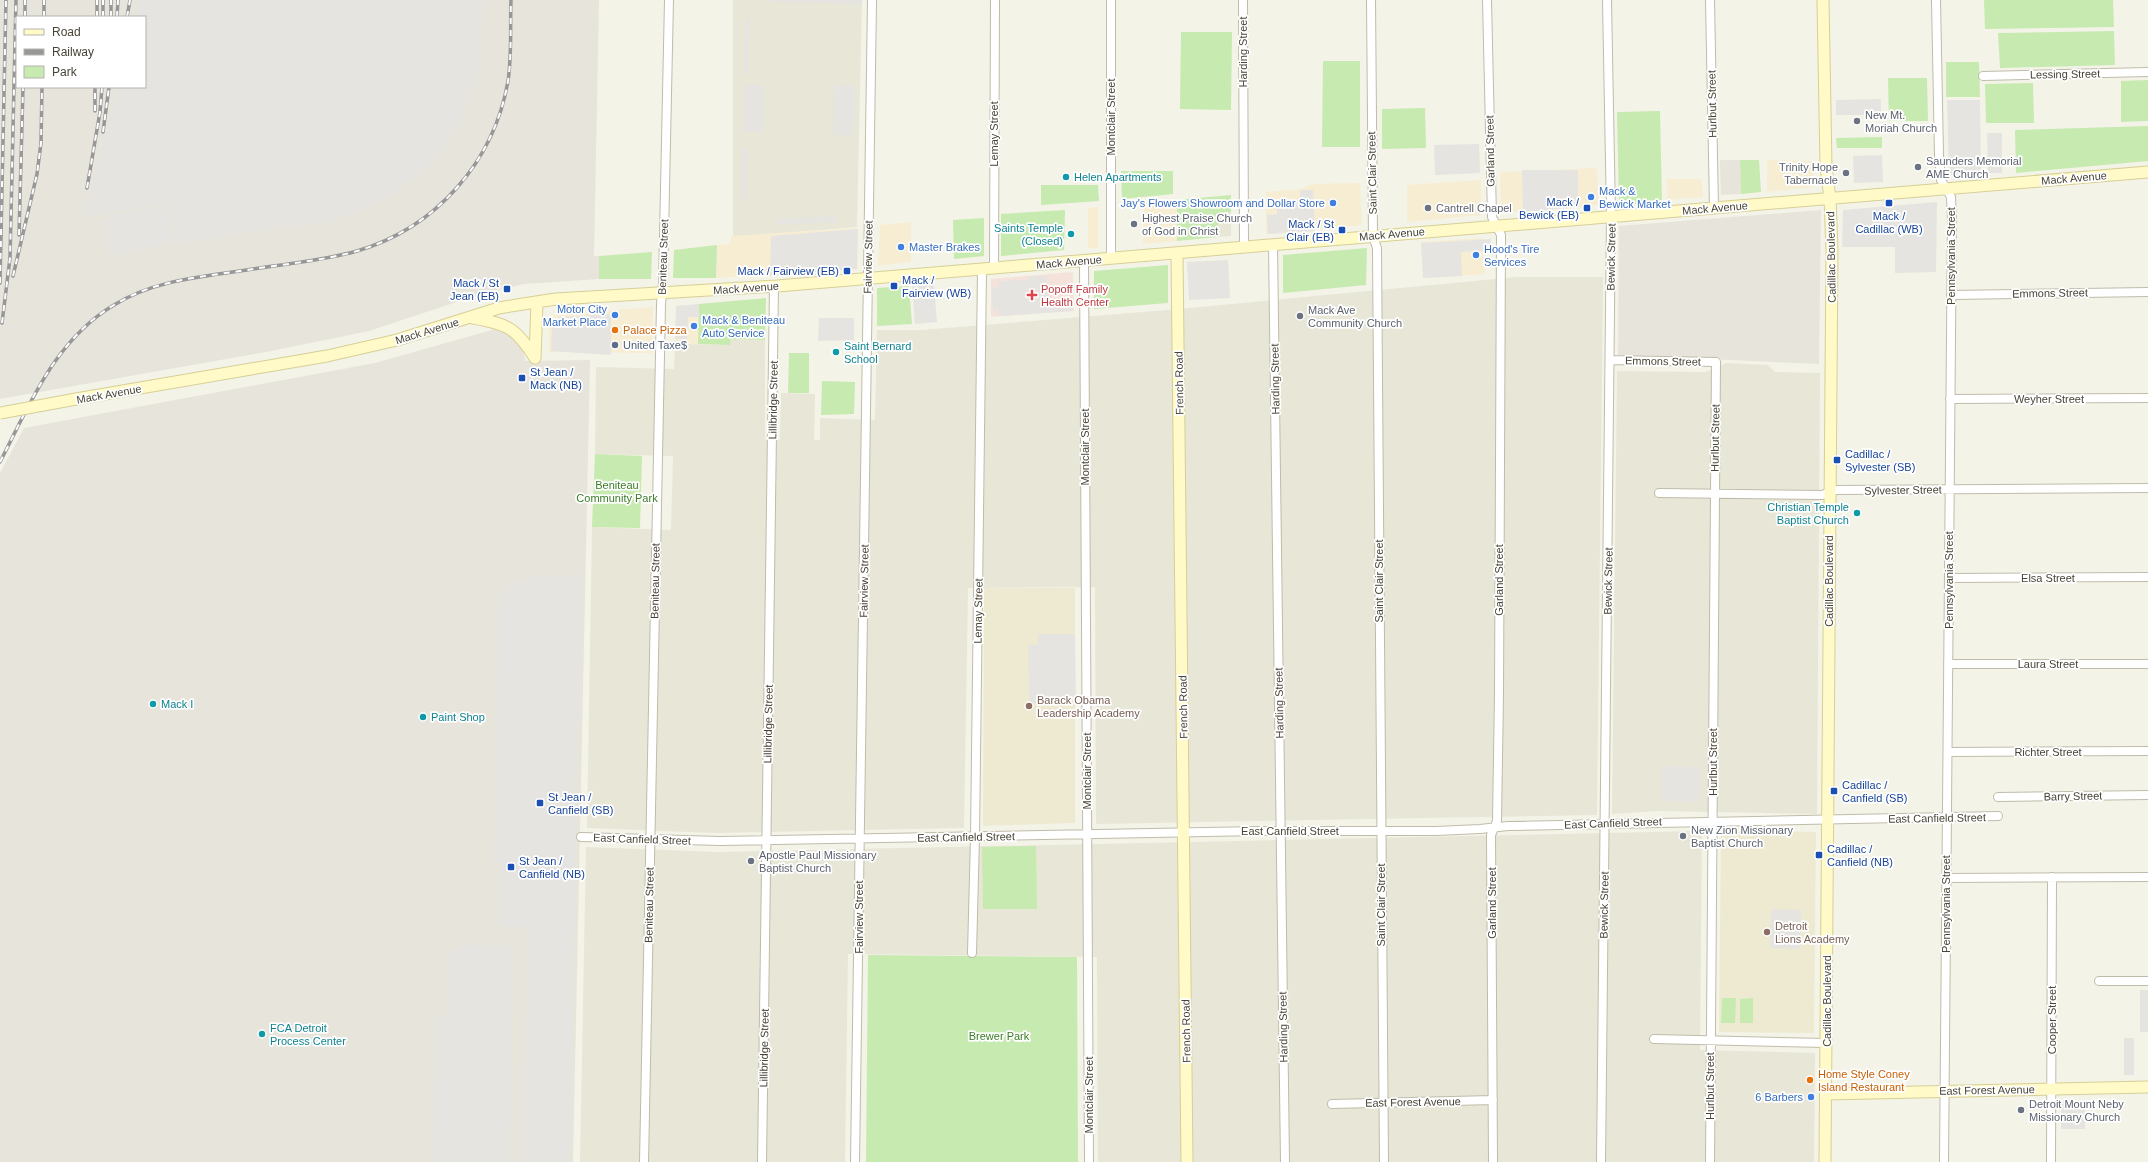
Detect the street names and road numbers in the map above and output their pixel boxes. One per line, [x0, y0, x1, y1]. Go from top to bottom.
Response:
street label: Harding Street [1237, 17, 1249, 87]
street label: Lessing Street [2030, 67, 2100, 81]
street label: Hurlbut Street [1705, 70, 1719, 138]
street label: Montclair Street [1105, 78, 1117, 156]
street label: Lemay Street [988, 101, 1000, 167]
street label: Garland Street [1483, 115, 1497, 187]
street label: Saint Clair Street [1365, 131, 1379, 215]
street label: Mack Avenue [2041, 169, 2107, 187]
street label: Mack Avenue [1682, 199, 1748, 217]
street label: Pennsylvania Street [1945, 207, 1957, 305]
street label: Cadillac Boulevard [1824, 211, 1838, 303]
street label: Beniteau Street [656, 219, 670, 295]
street label: Fairview Street [861, 220, 875, 294]
street label: Bewick Street [1604, 223, 1618, 291]
street label: Mack Avenue [1359, 225, 1425, 243]
street label: Mack Avenue [1036, 253, 1102, 271]
street label: Mack Avenue [713, 280, 779, 296]
street label: Emmons Street [2012, 286, 2088, 300]
street label: Mack Avenue [394, 316, 460, 346]
street label: Harding Street [1268, 343, 1282, 415]
street label: French Road [1172, 351, 1186, 415]
street label: Emmons Street [1625, 354, 1701, 368]
street label: Lillibridge Street [766, 360, 780, 440]
street label: Mack Avenue [76, 382, 142, 406]
street label: Weyher Street [2014, 393, 2084, 405]
street label: Hurlbut Street [1708, 404, 1722, 472]
street label: Montclair Street [1079, 408, 1091, 486]
street label: Sylvester Street [1864, 483, 1942, 497]
street label: Pennsylvania Street [1943, 531, 1955, 629]
street label: Cadillac Boulevard [1823, 535, 1835, 627]
street label: Saint Clair Street [1373, 539, 1385, 623]
street label: Beniteau Street [648, 543, 662, 619]
street label: Fairview Street [857, 544, 871, 618]
street label: Garland Street [1493, 544, 1505, 616]
street label: Bewick Street [1601, 547, 1615, 615]
street label: Elsa Street [2021, 572, 2075, 584]
street label: Lemay Street [971, 578, 985, 644]
street label: Laura Street [2018, 658, 2078, 670]
street label: Harding Street [1272, 667, 1286, 739]
street label: French Road [1176, 675, 1190, 739]
street label: Lillibridge Street [761, 684, 775, 764]
street label: Hurlbut Street [1707, 728, 1719, 796]
street label: Montclair Street [1081, 732, 1093, 810]
street label: Richter Street [2014, 746, 2082, 758]
street label: Barry Street [2044, 789, 2102, 803]
street label: East Canfield Street [1888, 811, 1986, 825]
street label: East Canfield Street [1564, 815, 1662, 831]
street label: East Canfield Street [1241, 825, 1339, 837]
street label: East Canfield Street [917, 830, 1015, 844]
street label: East Canfield Street [593, 831, 691, 847]
street label: Pennsylvania Street [1940, 855, 1952, 953]
street label: Saint Clair Street [1375, 863, 1387, 947]
street label: Beniteau Street [642, 867, 656, 943]
street label: Garland Street [1486, 867, 1498, 939]
street label: Bewick Street [1597, 871, 1611, 939]
street label: Fairview Street [853, 880, 865, 954]
street label: Cadillac Boulevard [1821, 955, 1833, 1047]
street label: Cooper Street [2046, 986, 2058, 1054]
street label: Harding Street [1276, 991, 1290, 1063]
street label: French Road [1179, 999, 1193, 1063]
street label: Lillibridge Street [757, 1008, 771, 1088]
street label: Hurlbut Street [1704, 1052, 1716, 1120]
street label: Montclair Street [1083, 1056, 1095, 1134]
street label: East Forest Avenue [1939, 1083, 2035, 1097]
street label: East Forest Avenue [1365, 1095, 1461, 1109]

